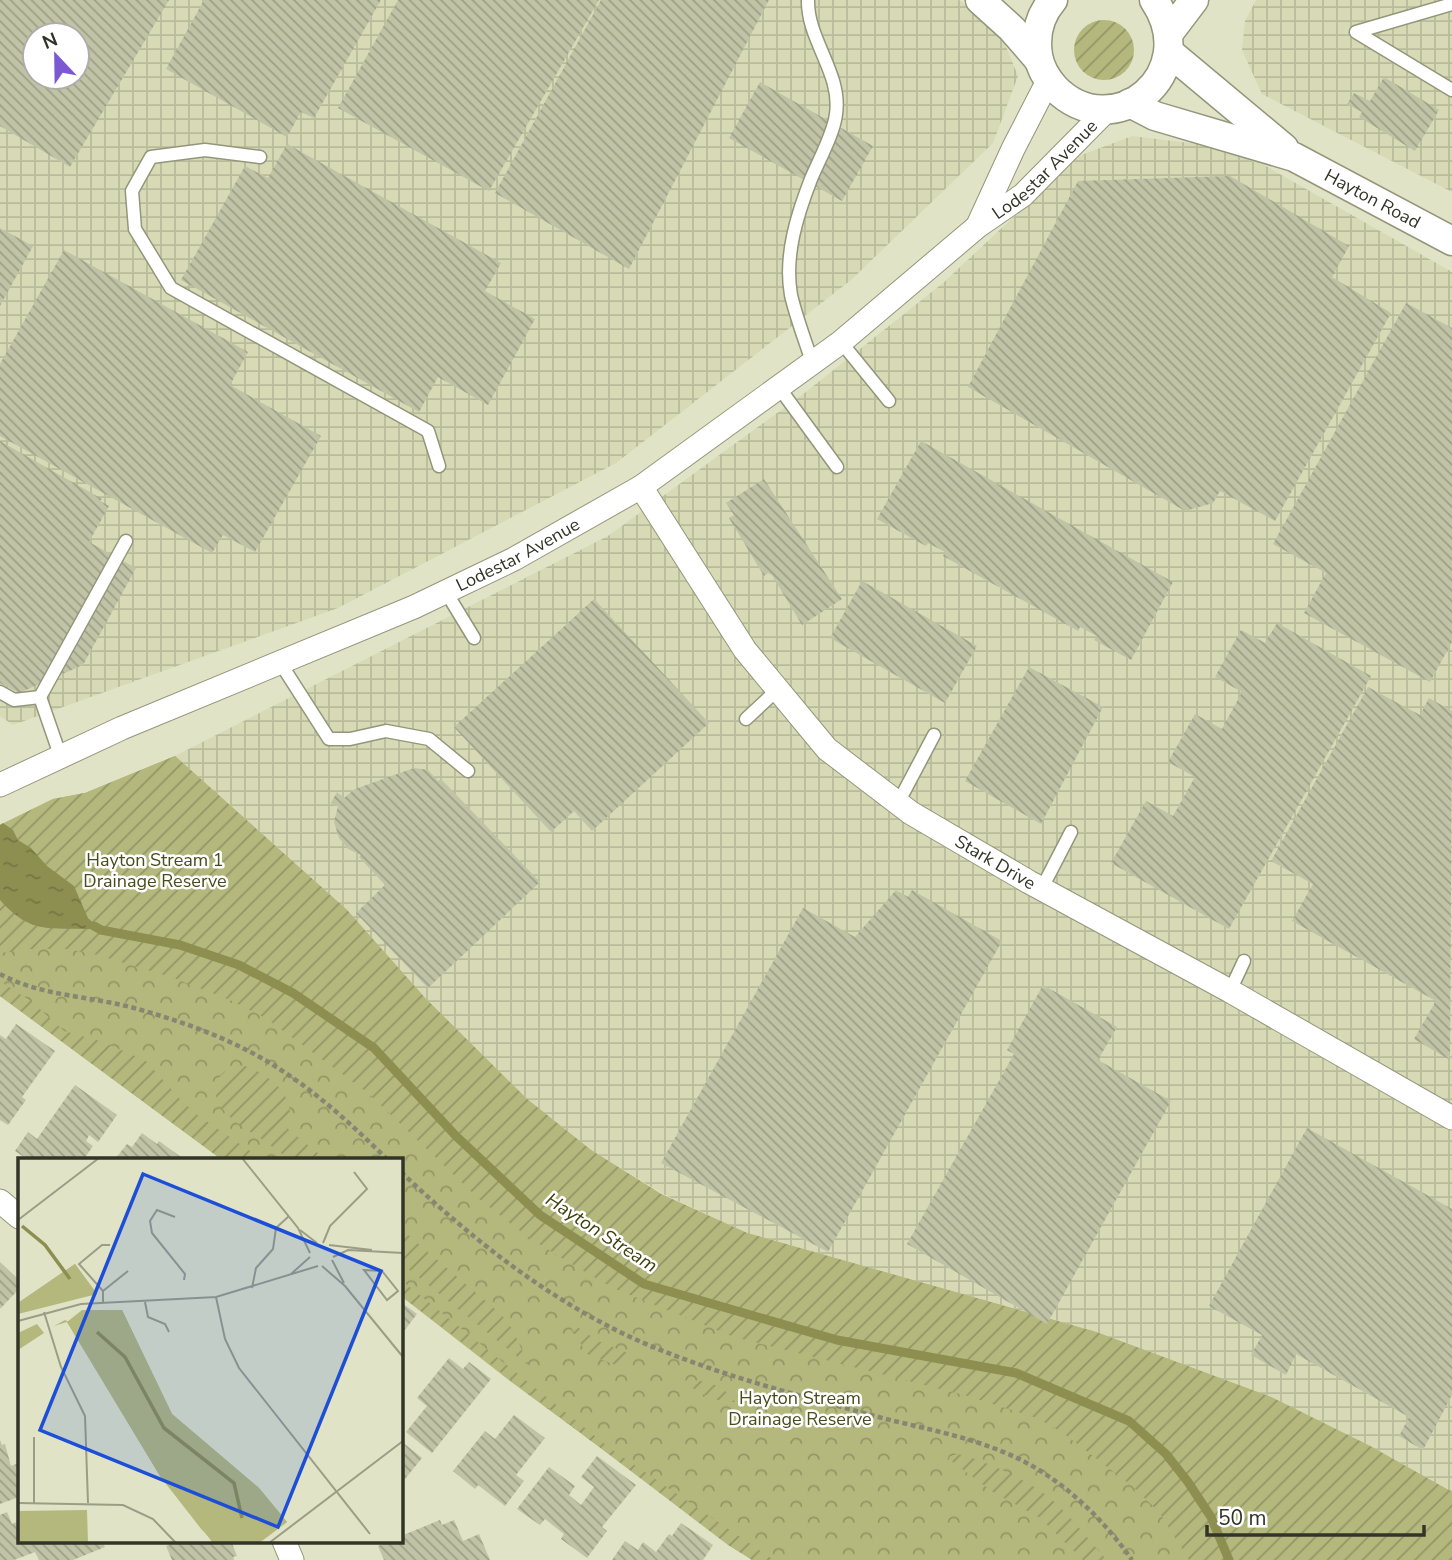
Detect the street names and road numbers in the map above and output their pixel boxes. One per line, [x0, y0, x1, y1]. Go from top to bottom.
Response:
street label: Lodestar Avenue [987, 114, 1103, 225]
street label: Hayton Road [1320, 163, 1425, 234]
street label: Lodestar Avenue [452, 512, 584, 597]
street label: Stark Drive [950, 829, 1040, 895]

